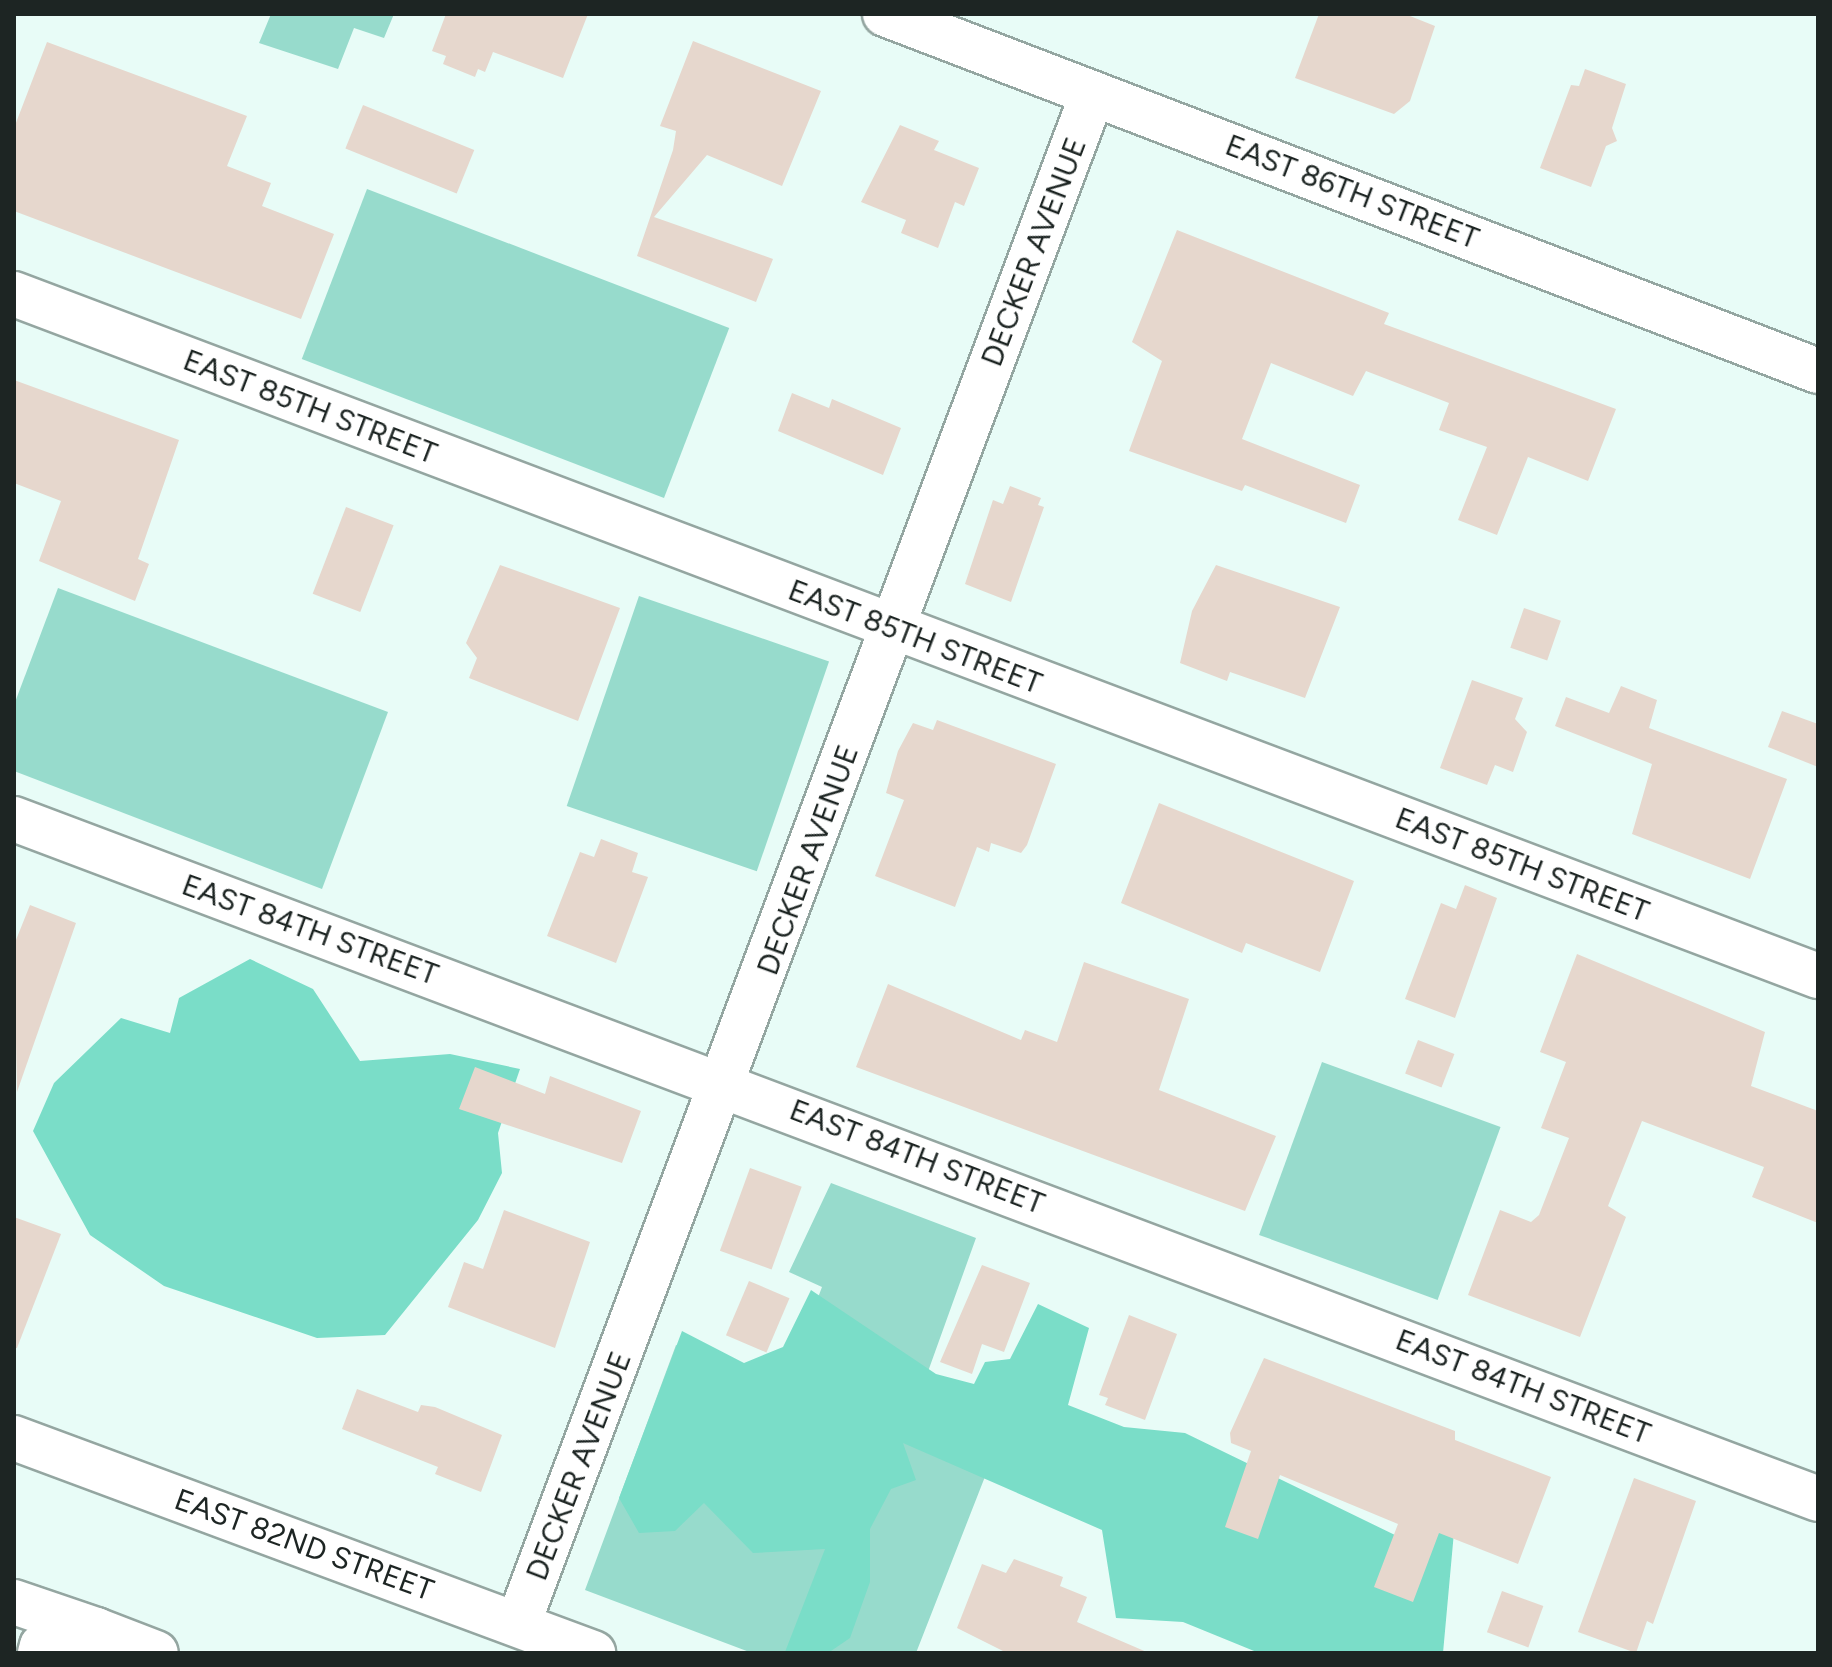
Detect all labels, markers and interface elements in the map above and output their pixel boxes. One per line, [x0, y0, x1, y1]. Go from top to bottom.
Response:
street label: EAST 86TH STREET [1220, 127, 1484, 257]
street label: DECKER AVENUE [974, 133, 1094, 371]
street label: EAST 85TH STREET [178, 342, 442, 472]
street label: EAST 85TH STREET [783, 572, 1047, 702]
street label: DECKER AVENUE [750, 740, 866, 980]
street label: EAST 85TH STREET [1390, 800, 1654, 930]
street label: EAST 84TH STREET [177, 867, 443, 993]
street label: EAST 84TH STREET [785, 1092, 1049, 1222]
street label: EAST 84TH STREET [1391, 1322, 1655, 1452]
street label: DECKER AVENUE [519, 1347, 639, 1585]
street label: EAST 82ND STREET [170, 1481, 438, 1609]

